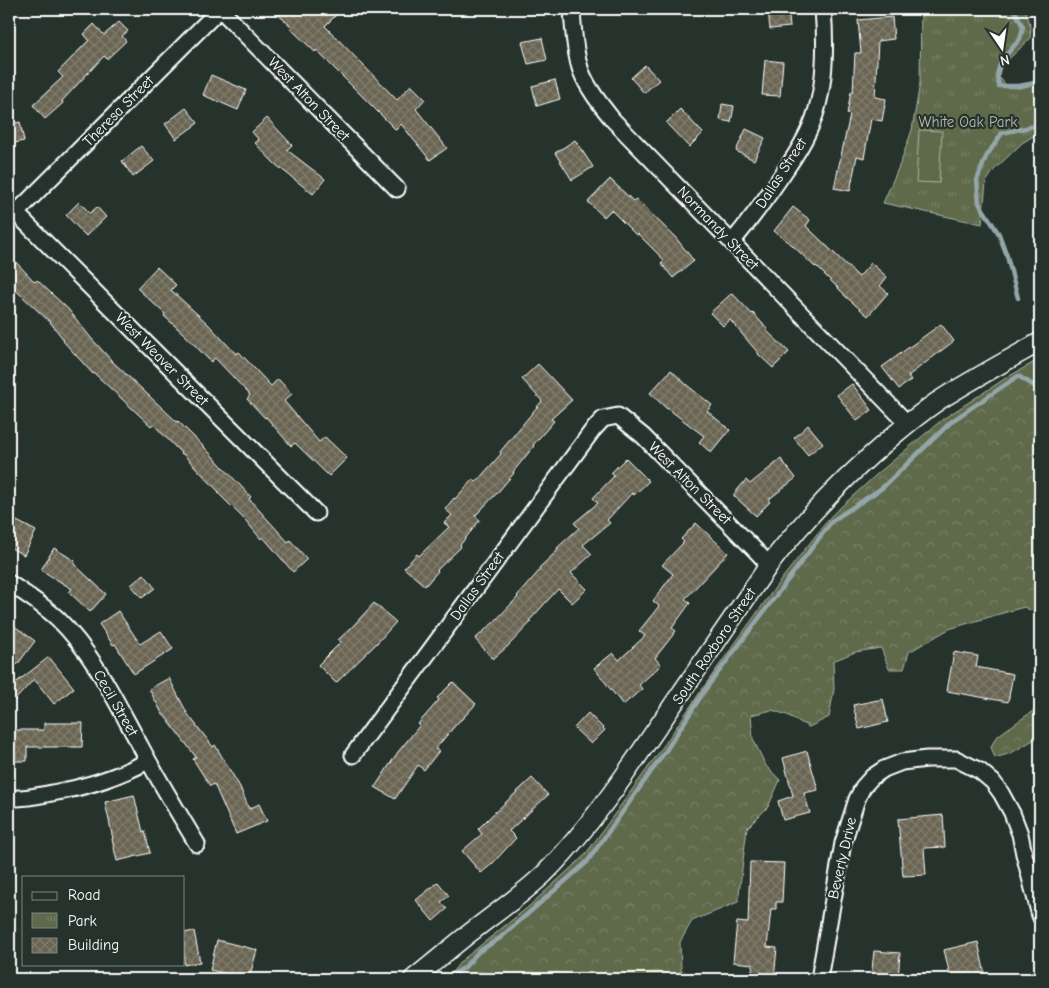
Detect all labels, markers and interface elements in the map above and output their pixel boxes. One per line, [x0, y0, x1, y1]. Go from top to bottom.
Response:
north arrow [976, 22, 1026, 72]
text: N [998, 51, 1011, 69]
street label: West Alton Street [264, 53, 354, 145]
street label: Theresa Street [79, 71, 158, 150]
park label: White Oak Park [918, 113, 1018, 131]
street label: Dallas Street [752, 134, 811, 212]
street label: Normandy Street [674, 182, 763, 274]
street label: West Weaver Street [112, 309, 213, 410]
street label: West Alton Street [645, 438, 736, 529]
street label: Dallas Street [446, 548, 508, 624]
street label: South Roxboro Street [668, 584, 760, 708]
street label: Cecil Street [90, 667, 142, 740]
street label: Beverly Drive [824, 815, 860, 901]
legend [22, 876, 185, 966]
text: Road [68, 886, 100, 904]
text: Park [68, 912, 97, 930]
text: Building [68, 936, 119, 954]

